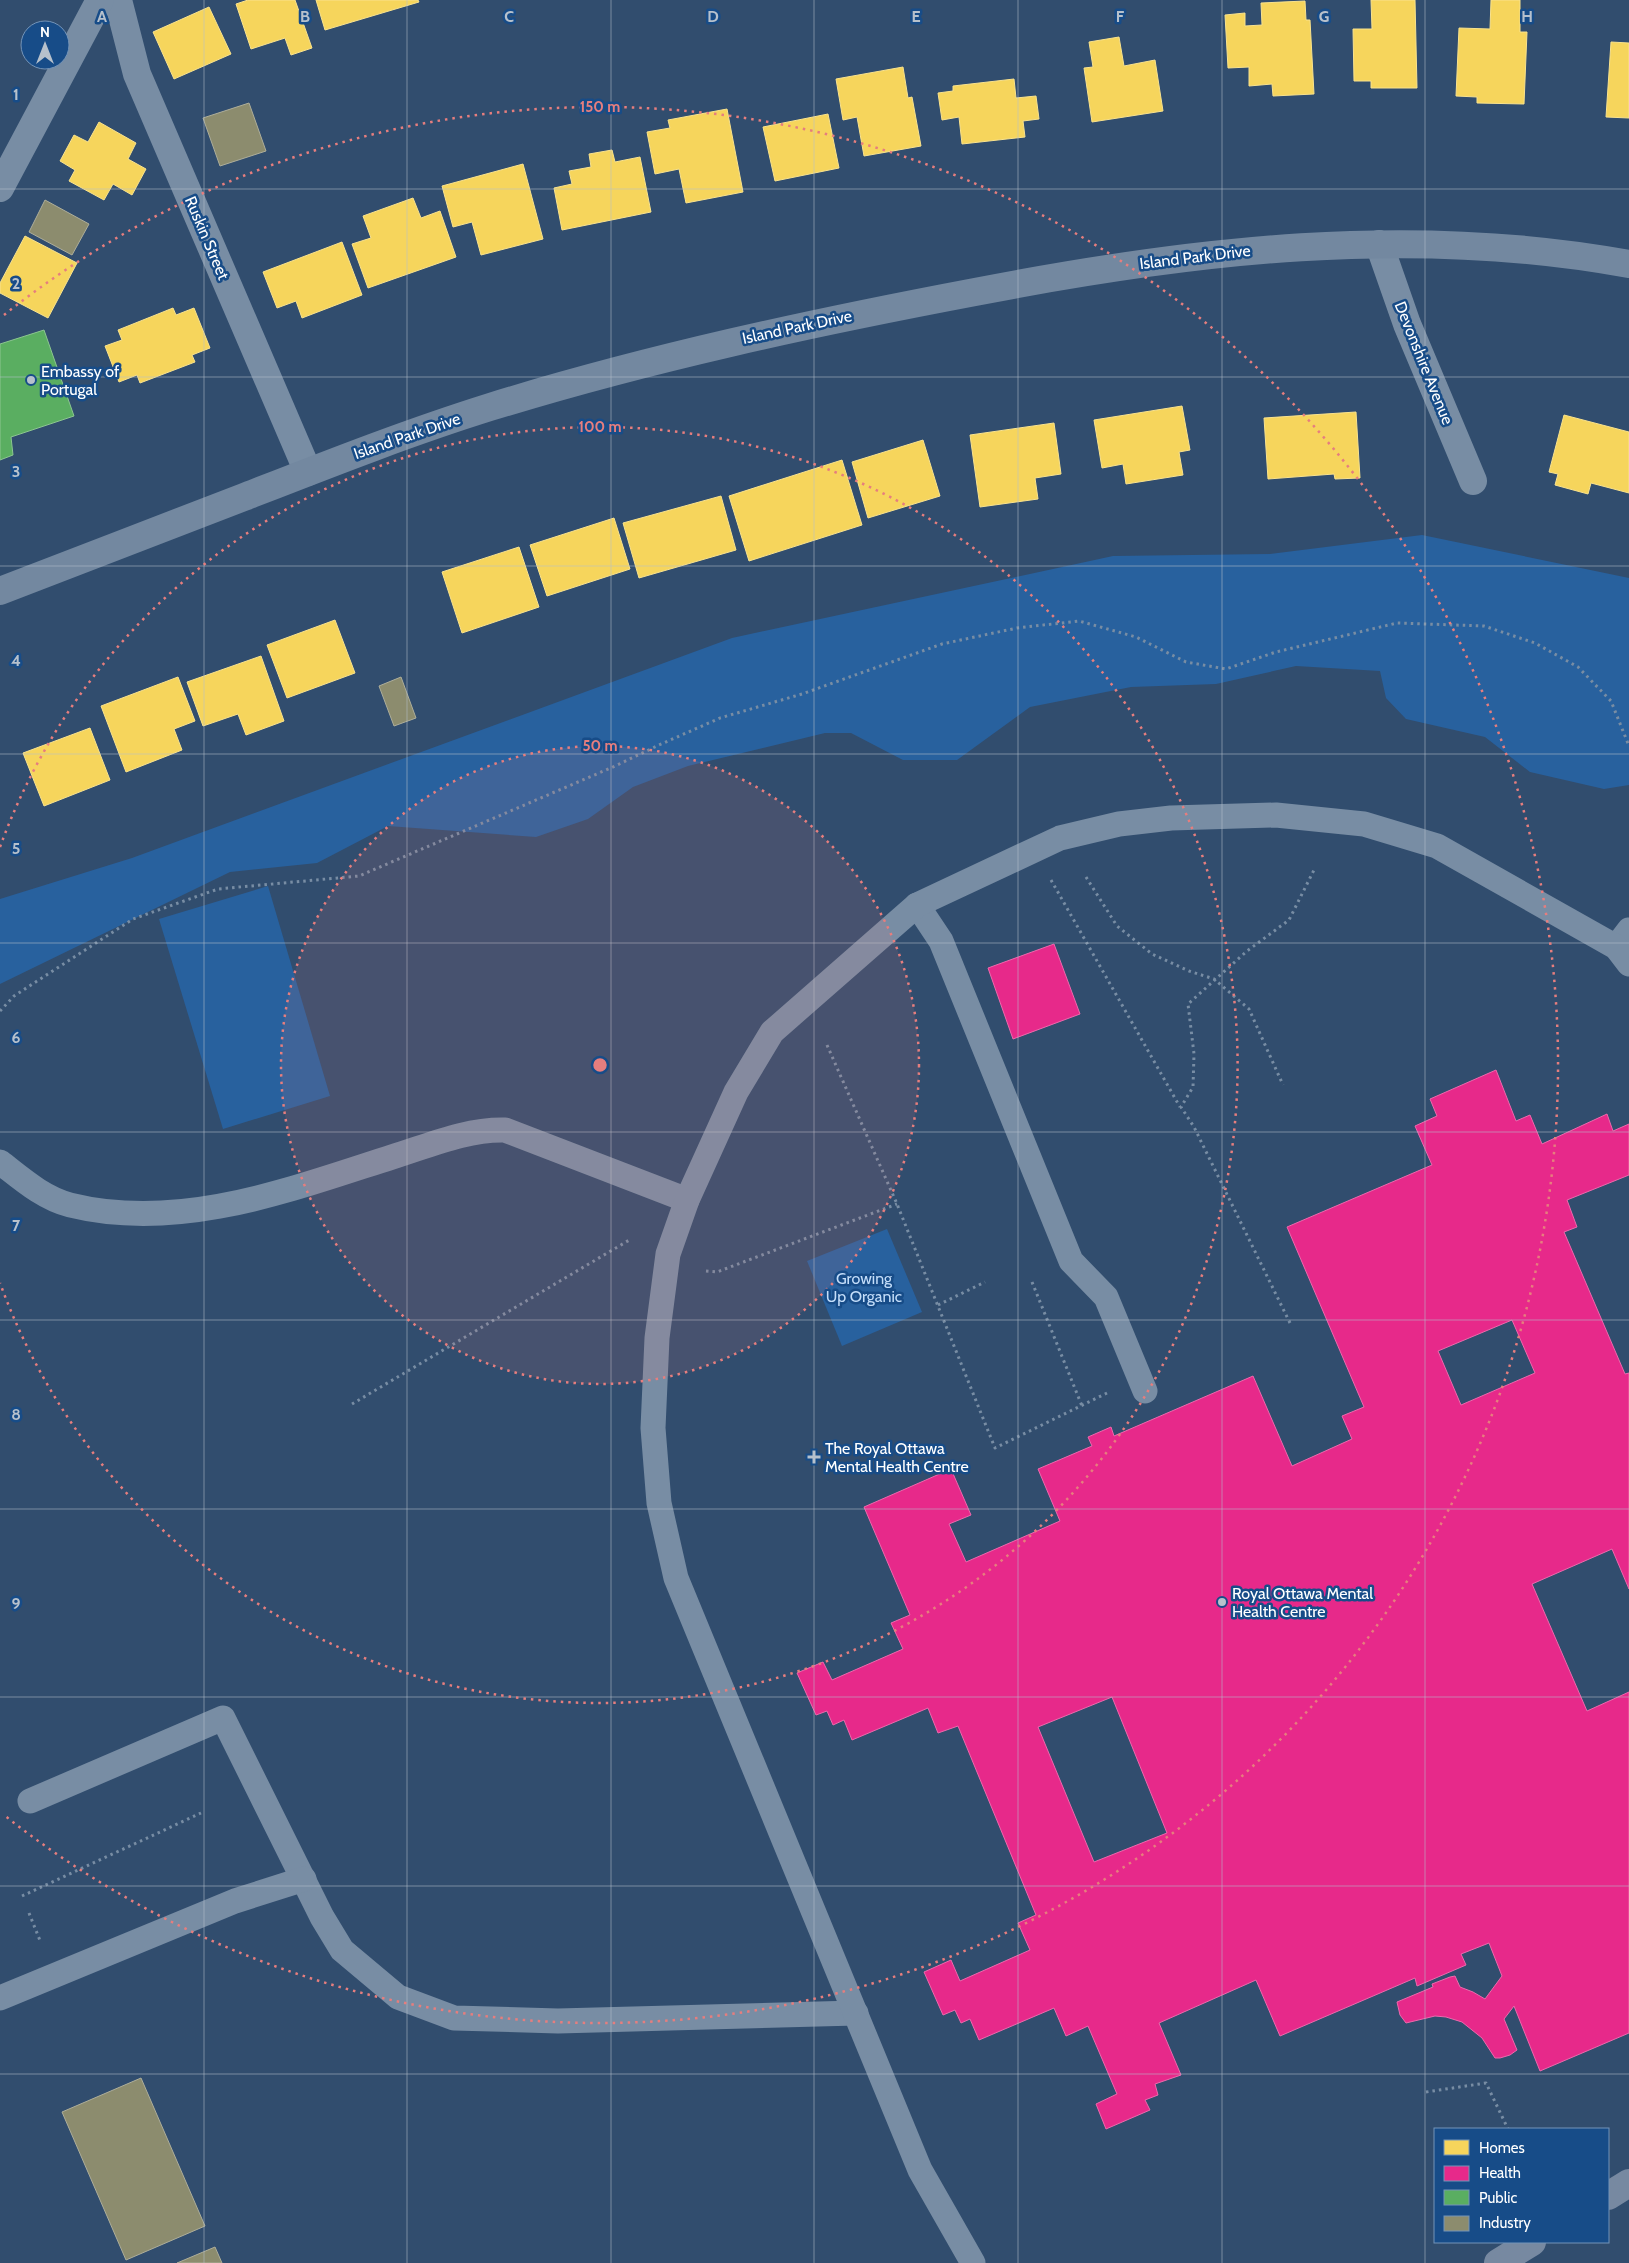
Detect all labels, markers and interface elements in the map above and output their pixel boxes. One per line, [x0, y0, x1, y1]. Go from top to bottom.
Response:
text: A [97, 7, 107, 26]
text: B [300, 7, 310, 26]
text: C [504, 7, 514, 26]
text: D [707, 7, 719, 26]
text: E [911, 7, 921, 26]
text: F [1116, 7, 1125, 26]
text: G [1319, 7, 1329, 26]
text: H [1521, 7, 1533, 26]
north arrow [20, 20, 70, 70]
text: N [40, 23, 50, 41]
text: 1 [13, 85, 19, 104]
text: 150 m [580, 98, 620, 116]
street label: Ruskin Street [181, 193, 233, 283]
street label: Island Park Drive [1138, 241, 1252, 273]
text: 2 [12, 274, 20, 293]
street label: Devonshire Avenue [1391, 299, 1457, 427]
street label: Island Park Drive [740, 306, 854, 348]
place label: Embassy of Portugal [41, 362, 120, 399]
marker: Embassy of Portugal [25, 374, 37, 386]
street label: Island Park Drive [351, 409, 463, 463]
text: 100 m [578, 418, 622, 436]
text: 3 [12, 462, 20, 481]
text: 4 [11, 651, 21, 670]
text: 50 m [582, 737, 618, 755]
text: 5 [12, 839, 20, 858]
text: 6 [12, 1028, 21, 1047]
centre of rings [591, 1056, 609, 1074]
text: 7 [12, 1216, 21, 1235]
park label: Growing Up Organic [826, 1269, 902, 1306]
text: 8 [11, 1405, 21, 1424]
place label: The Royal Ottawa Mental Health Centre [825, 1439, 969, 1476]
marker: The Royal Ottawa Mental Health Centre [807, 1450, 821, 1464]
place label: Royal Ottawa Mental Health Centre [1232, 1584, 1373, 1621]
text: 9 [12, 1594, 21, 1613]
marker: Royal Ottawa Mental Health Centre [1216, 1596, 1228, 1608]
legend [1434, 2128, 1609, 2243]
text: Homes [1479, 2139, 1525, 2157]
text: Health [1479, 2164, 1521, 2182]
text: Public [1479, 2189, 1517, 2207]
text: Industry [1479, 2214, 1531, 2232]

